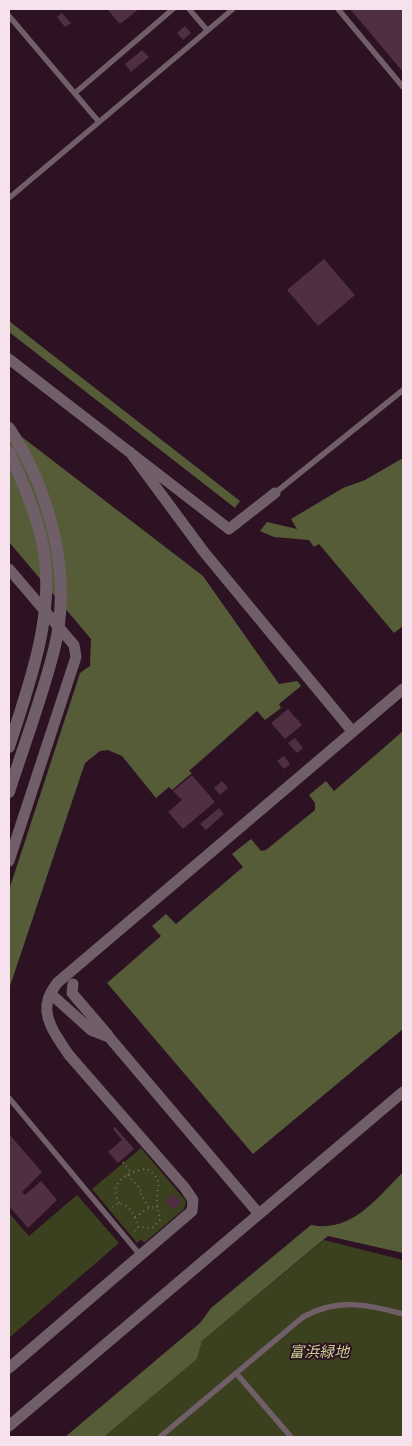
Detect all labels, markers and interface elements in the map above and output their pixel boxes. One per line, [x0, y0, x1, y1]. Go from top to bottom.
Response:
park label: 富浜緑地 [289, 1344, 349, 1362]

